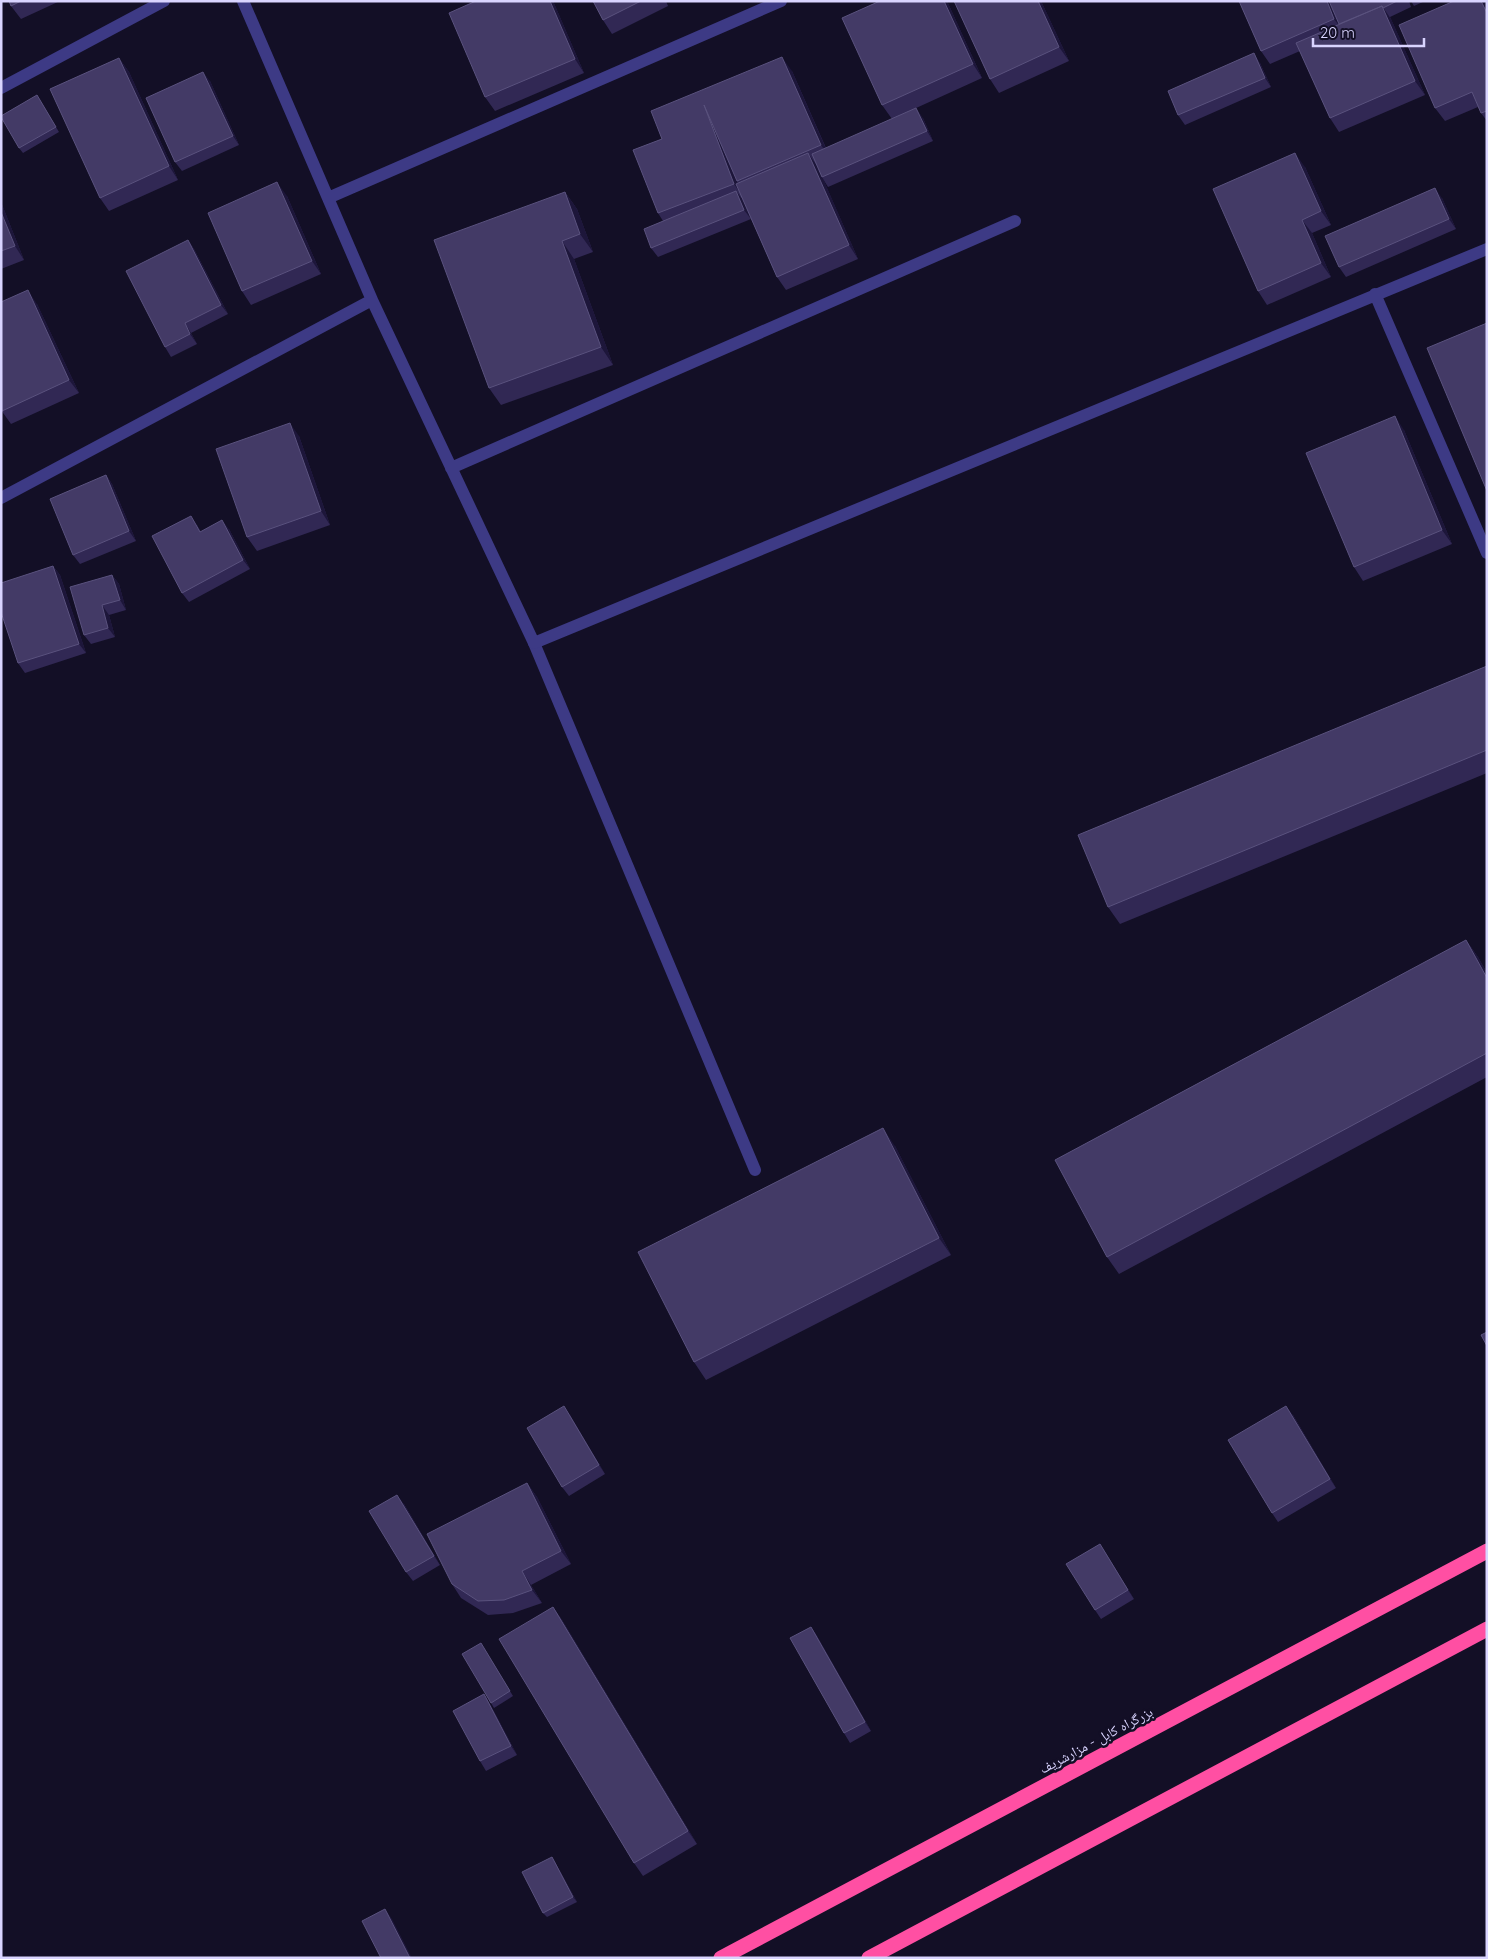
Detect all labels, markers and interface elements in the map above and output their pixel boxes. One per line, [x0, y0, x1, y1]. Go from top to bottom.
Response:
scale bar [1313, 15, 1424, 47]
text: 20 m [1320, 23, 1355, 42]
street label: بزرگراه کابل - مزارشریف [1036, 1702, 1156, 1777]

